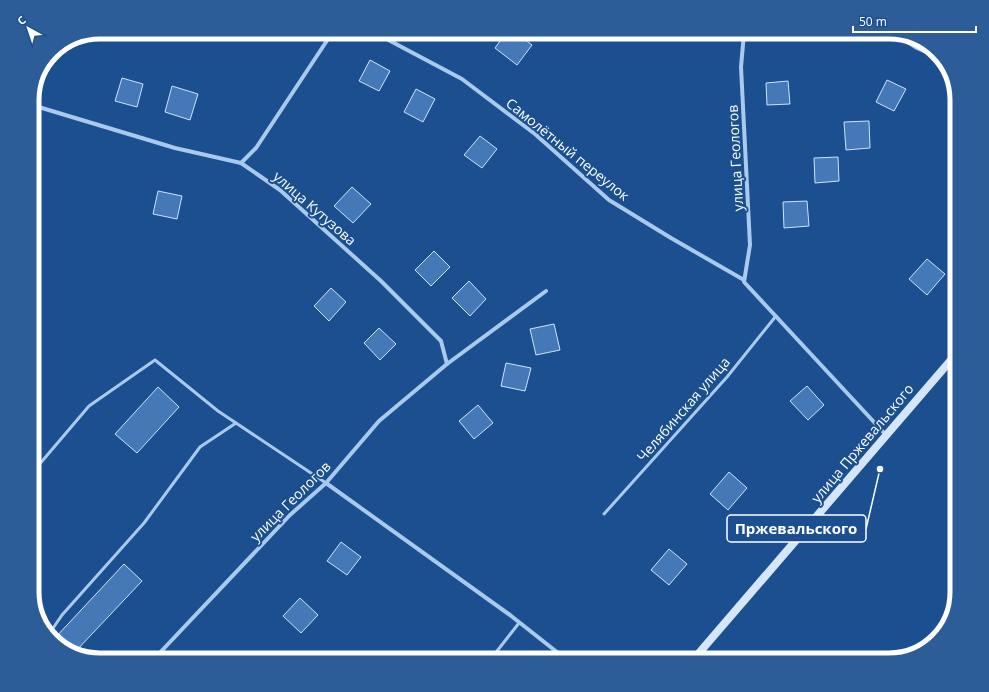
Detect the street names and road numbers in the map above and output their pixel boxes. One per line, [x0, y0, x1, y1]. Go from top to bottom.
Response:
street label: Самолётный переулок [502, 93, 634, 205]
street label: улица Геологов [723, 104, 747, 212]
street label: улица Кутузова [269, 167, 361, 249]
street label: Челябинская улица [632, 353, 734, 465]
street label: улица Пржевальского [807, 379, 917, 507]
street label: улица Геологов [246, 457, 334, 545]

